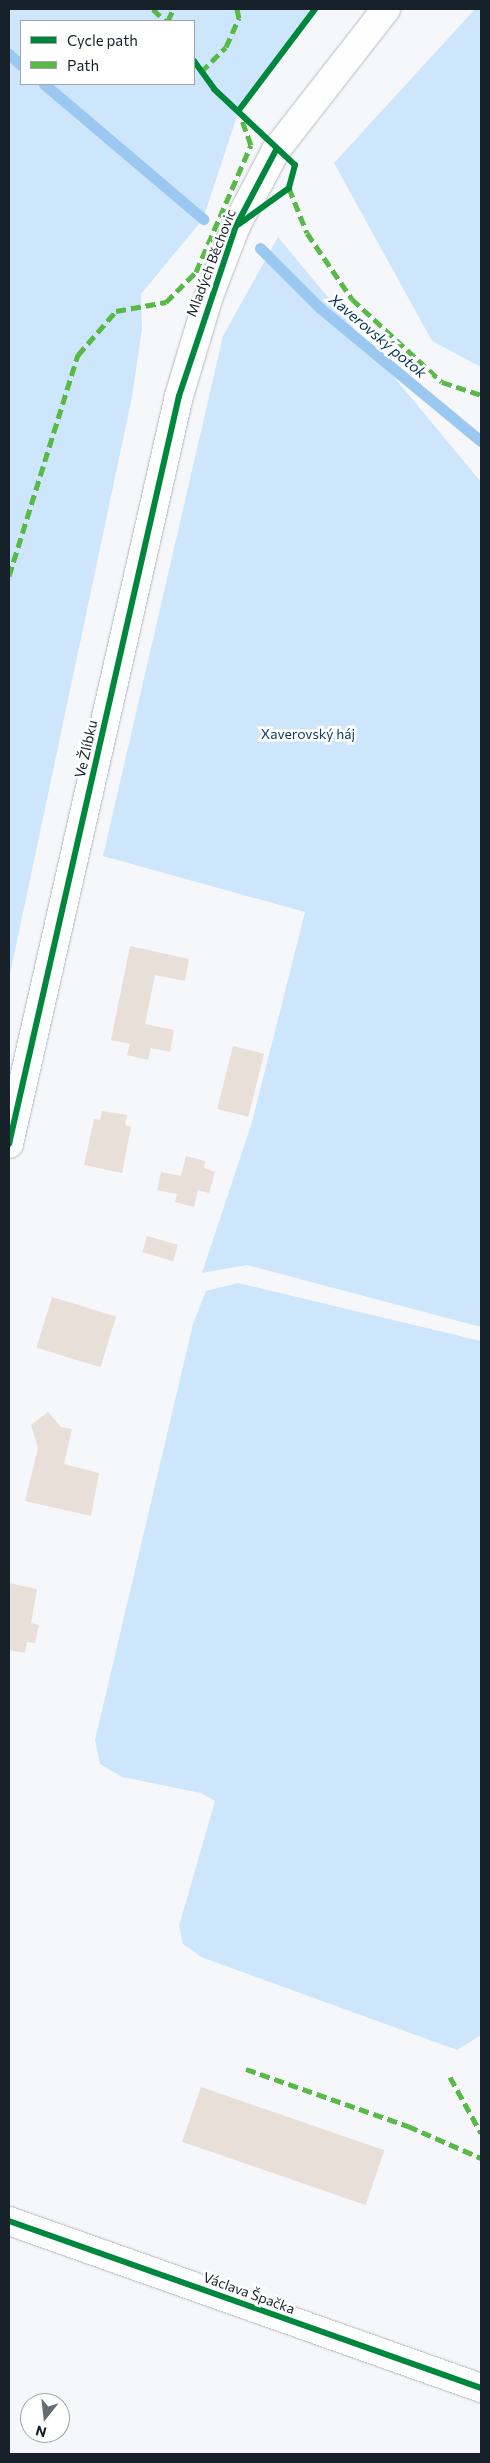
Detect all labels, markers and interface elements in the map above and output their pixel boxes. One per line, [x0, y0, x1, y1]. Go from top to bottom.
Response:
legend [20, 20, 195, 85]
text: Cycle path [67, 31, 138, 49]
text: Path [67, 56, 99, 74]
street label: Mladých Běchovic [183, 207, 239, 319]
water label: Xaverovský potok [326, 290, 430, 382]
street label: Ve Žlíbku [71, 718, 101, 780]
park label: Xaverovský háj [261, 726, 355, 742]
street label: Václava Špačka [201, 2269, 297, 2317]
north arrow [20, 2393, 70, 2443]
text: N [34, 2422, 48, 2442]

